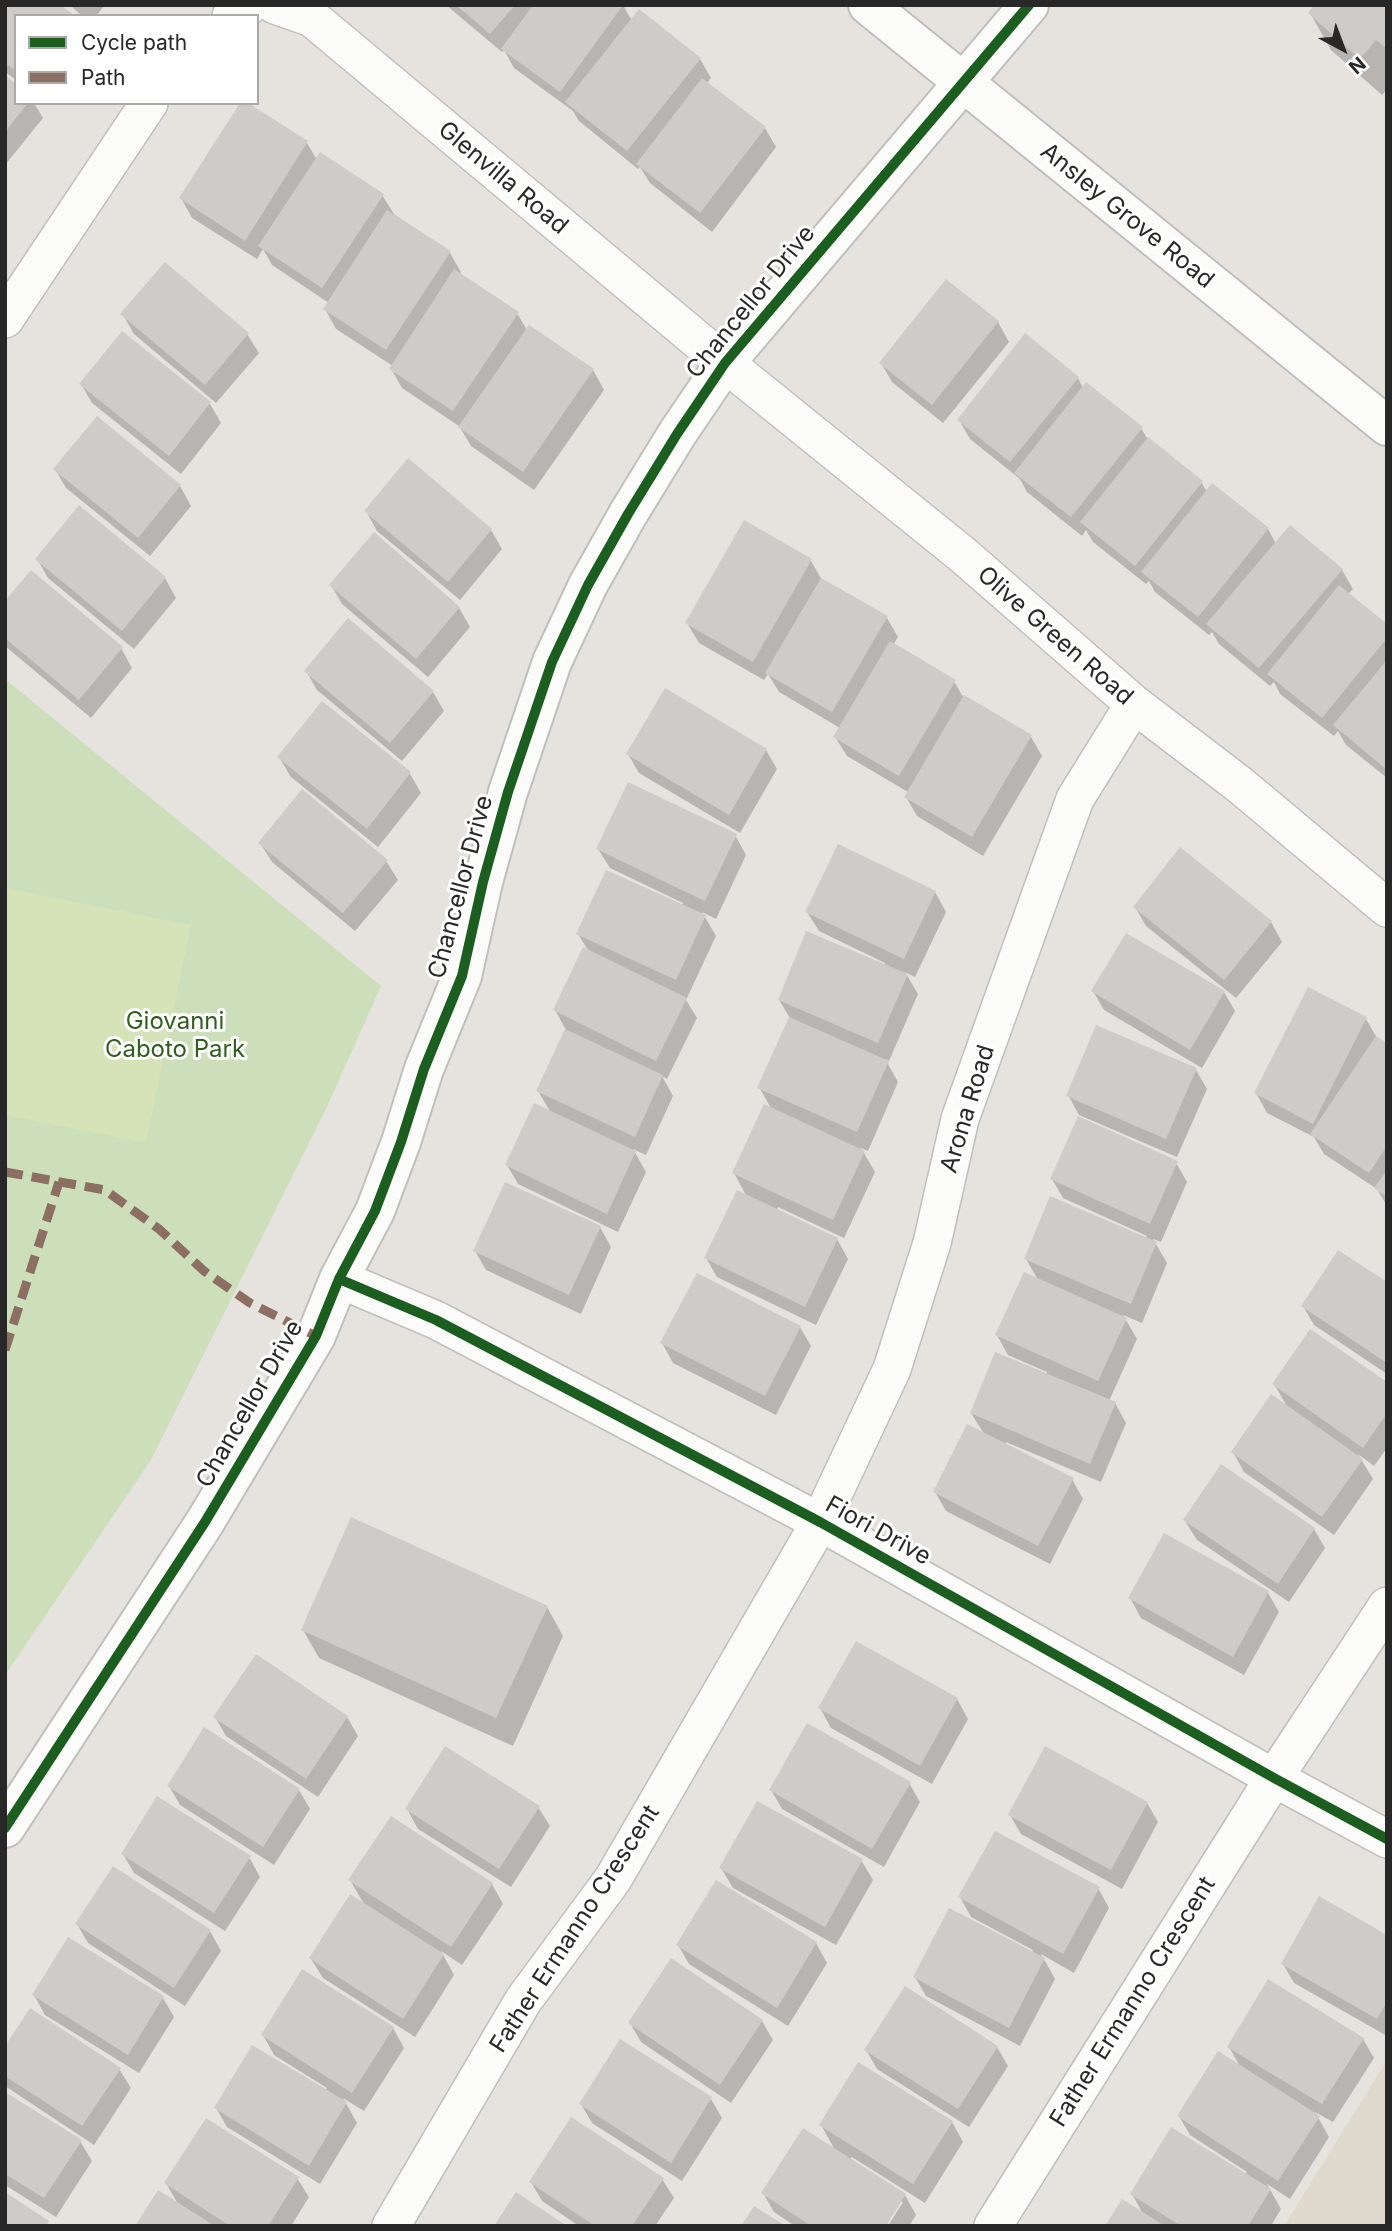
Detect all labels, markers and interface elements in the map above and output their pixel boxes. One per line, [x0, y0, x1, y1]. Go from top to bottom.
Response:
legend [14, 14, 259, 105]
north arrow [1308, 14, 1378, 84]
text: Cycle path [81, 30, 187, 55]
text: N [1344, 52, 1370, 79]
text: Path [81, 65, 126, 90]
street label: Glenvilla Road [432, 115, 574, 241]
street label: Ansley Grove Road [1034, 137, 1220, 295]
street label: Chancellor Drive [681, 220, 821, 384]
street label: Olive Green Road [971, 560, 1139, 712]
street label: Chancellor Drive [423, 792, 499, 982]
park label: Giovanni Caboto Park [105, 1008, 245, 1064]
street label: Arona Road [935, 1042, 1001, 1176]
street label: Chancellor Drive [190, 1315, 310, 1493]
street label: Fiori Drive [820, 1490, 936, 1572]
street label: Father Ermanno Crescent [484, 1800, 666, 2058]
street label: Father Ermanno Crescent [1044, 1872, 1222, 2132]

